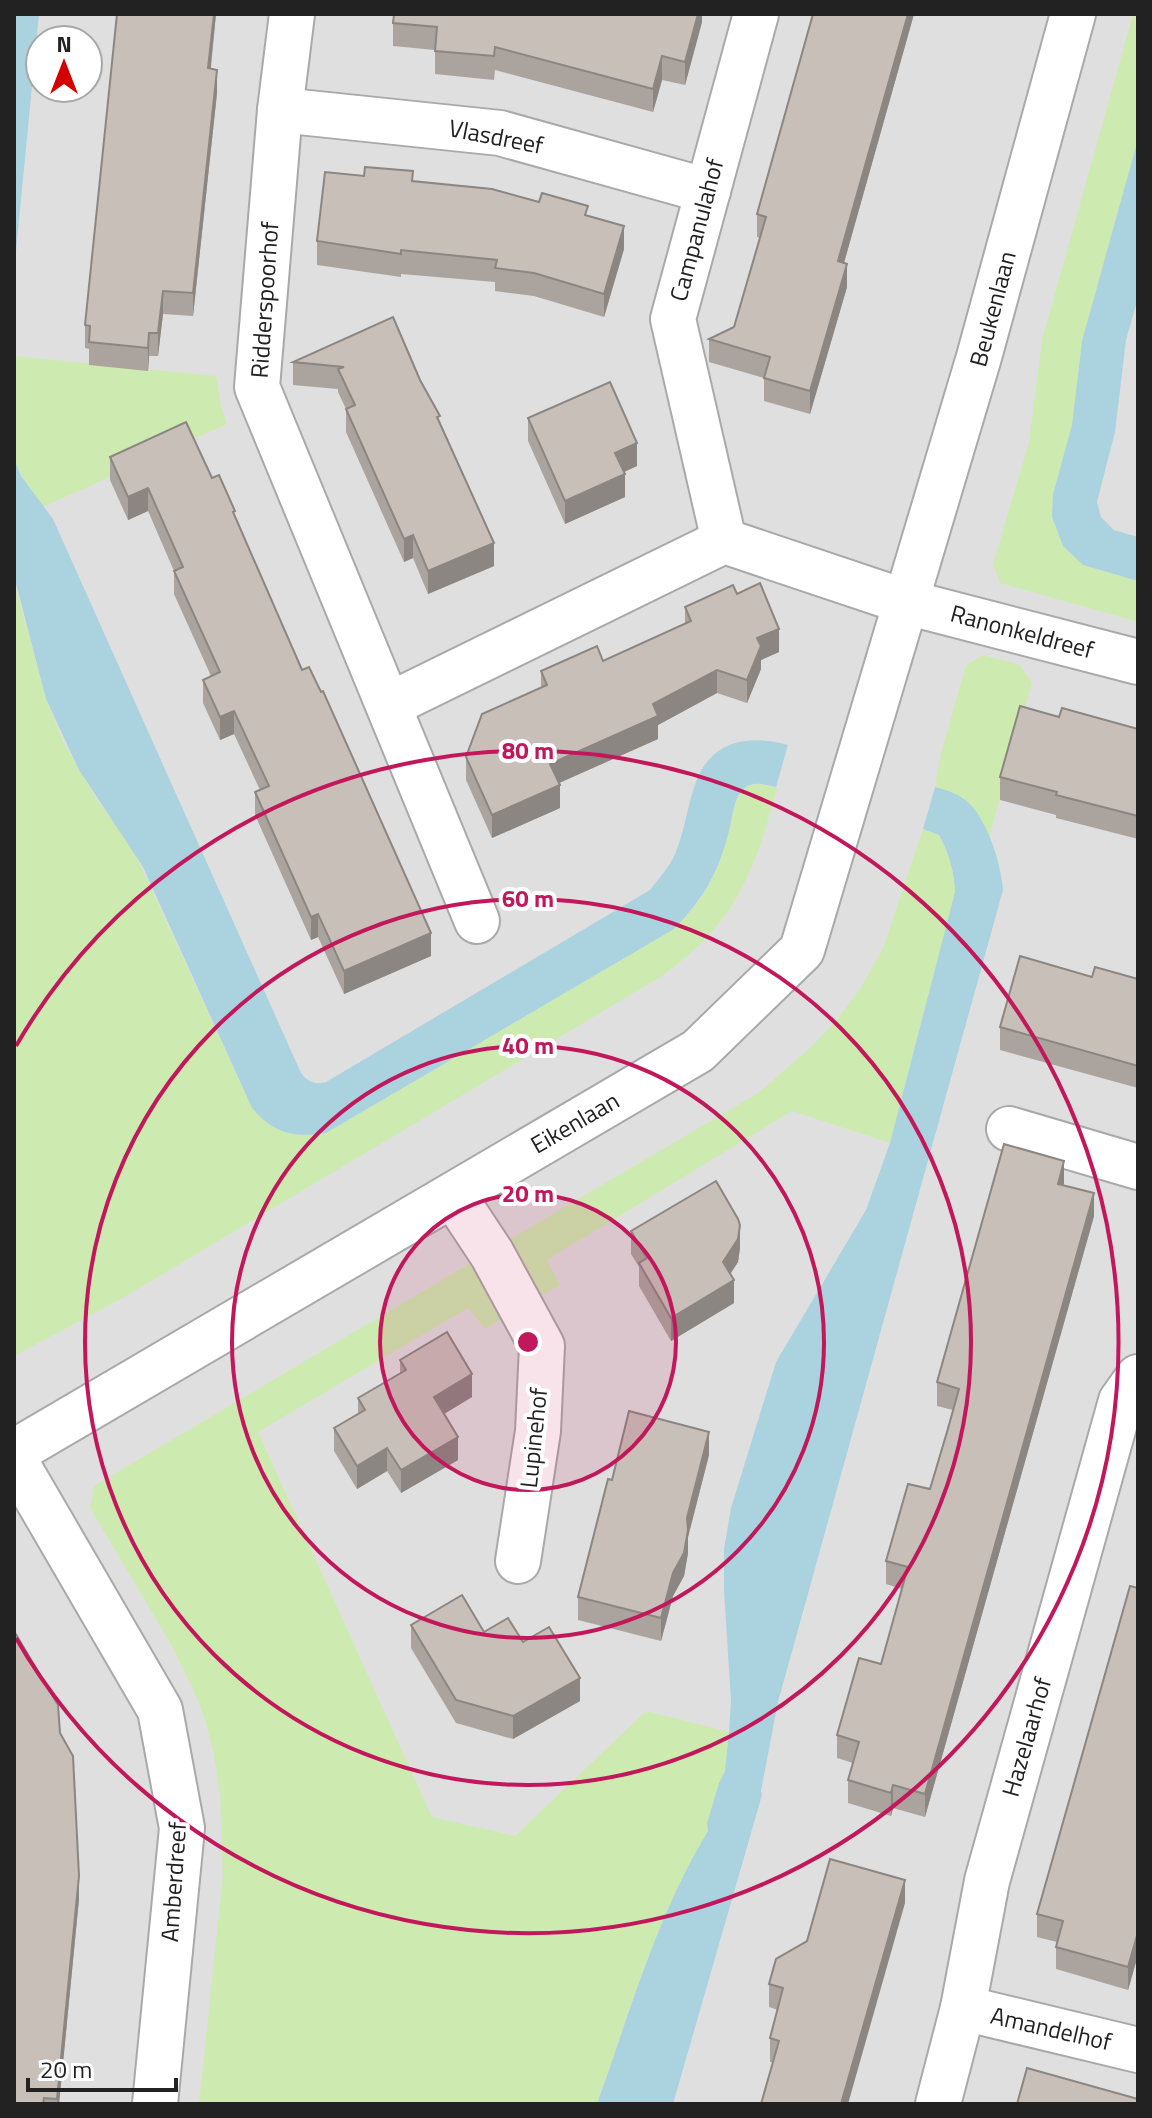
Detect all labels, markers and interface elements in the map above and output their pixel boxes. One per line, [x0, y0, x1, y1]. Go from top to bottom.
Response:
north arrow [24, 24, 104, 104]
text: N [56, 27, 72, 61]
street label: Vlasdreef [446, 109, 547, 163]
street label: Campanulahof [660, 154, 732, 305]
street label: Ridderspoorhof [241, 220, 287, 379]
street label: Beukenlaan [959, 247, 1025, 371]
street label: Ranonkeldreef [947, 595, 1098, 667]
text: 80 m [502, 732, 554, 768]
text: 60 m [502, 880, 554, 916]
text: 40 m [502, 1027, 554, 1063]
street label: Eikenlaan [523, 1082, 626, 1162]
text: 20 m [502, 1175, 554, 1211]
centre of rings [514, 1328, 542, 1356]
street label: Lupinehof [510, 1386, 556, 1490]
street label: Hazelaarhof [992, 1673, 1060, 1801]
street label: Amberdreef [151, 1821, 195, 1943]
street label: Amandelhof [987, 1997, 1115, 2059]
scale bar [28, 2042, 176, 2092]
text: 20 m [40, 2051, 92, 2087]

